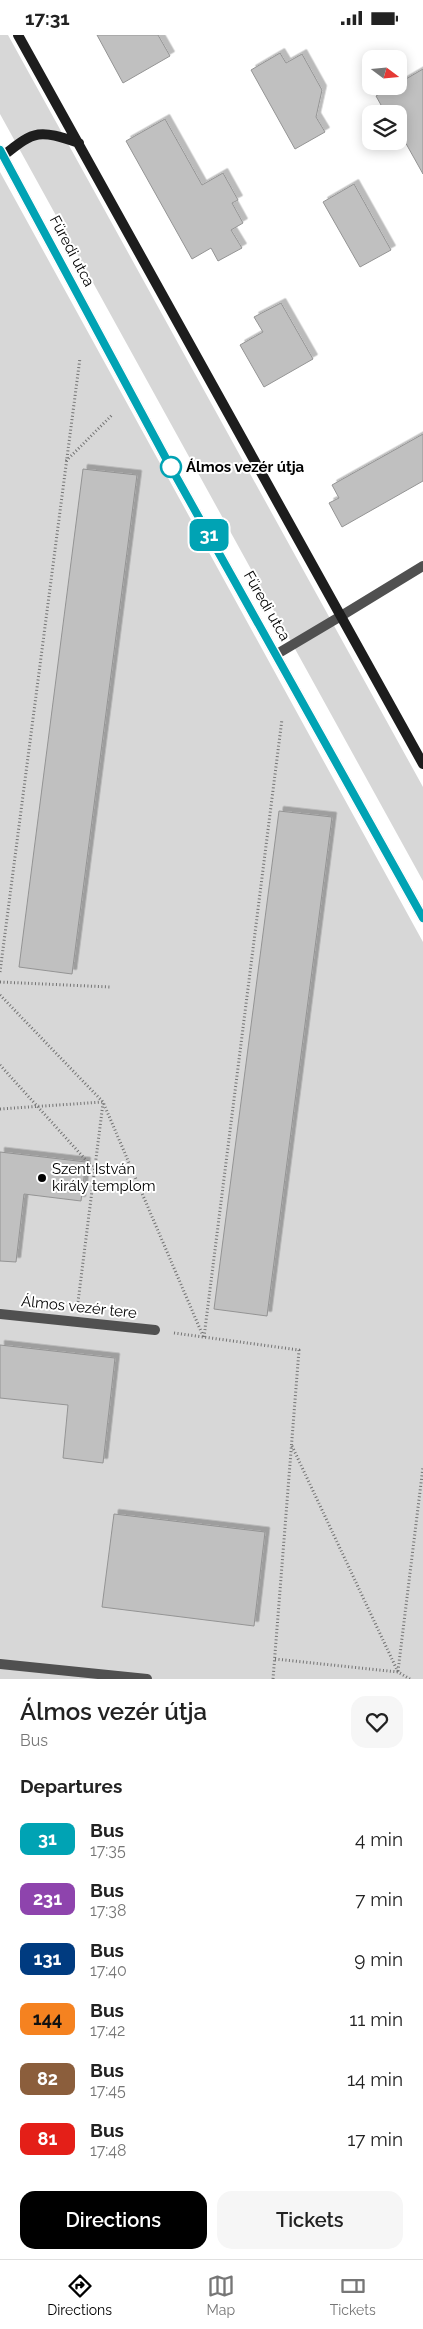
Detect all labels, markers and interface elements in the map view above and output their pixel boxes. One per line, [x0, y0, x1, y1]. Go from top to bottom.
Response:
text: 17:31 [25, 7, 70, 29]
north arrow [362, 50, 408, 95]
map controls [362, 50, 407, 150]
button: layers [362, 105, 407, 150]
street label: Füredi utca [46, 212, 98, 290]
marker: Álmos vezér útja [160, 456, 182, 478]
place label: Álmos vezér útja [186, 458, 305, 476]
line badge: 31 [186, 519, 232, 551]
text: 31 [200, 524, 218, 545]
street label: Füredi utca [240, 568, 294, 644]
place label: Szent István király templom [52, 1160, 156, 1195]
marker: Szent István király templom [36, 1172, 48, 1184]
street label: Álmos vezér tere [20, 1292, 138, 1322]
button: heart [351, 1696, 403, 1748]
text: Álmos vezér útja [20, 1697, 207, 1726]
text: Bus [20, 1731, 48, 1750]
text: Departures [20, 1775, 122, 1797]
text: Bus [90, 1819, 124, 1841]
text: 31 [38, 1828, 57, 1849]
text: 4 min [355, 1828, 403, 1850]
text: 17:35 [90, 1841, 126, 1860]
text: Bus [90, 1879, 124, 1901]
text: 231 [33, 1888, 62, 1909]
text: 7 min [355, 1888, 403, 1910]
text: 17:38 [90, 1901, 126, 1920]
text: Bus [90, 1939, 124, 1961]
text: 131 [34, 1948, 61, 1969]
text: 9 min [354, 1948, 403, 1970]
text: 17:40 [90, 1961, 127, 1980]
text: Bus [90, 1999, 124, 2021]
text: 144 [33, 2008, 62, 2029]
text: 11 min [349, 2008, 403, 2030]
text: 17:42 [90, 2021, 125, 2040]
text: Bus [90, 2059, 124, 2081]
text: 82 [37, 2068, 58, 2089]
text: 14 min [347, 2068, 403, 2090]
text: 17:45 [90, 2081, 126, 2100]
text: Bus [90, 2119, 124, 2141]
text: 81 [38, 2128, 57, 2149]
text: 17 min [347, 2128, 403, 2150]
text: 17:48 [90, 2141, 127, 2160]
button: Directions [20, 2191, 207, 2249]
button: Tickets [217, 2191, 403, 2249]
tab: Directions [47, 2272, 112, 2318]
tab: Map [207, 2272, 235, 2318]
tab: Tickets [330, 2272, 376, 2318]

